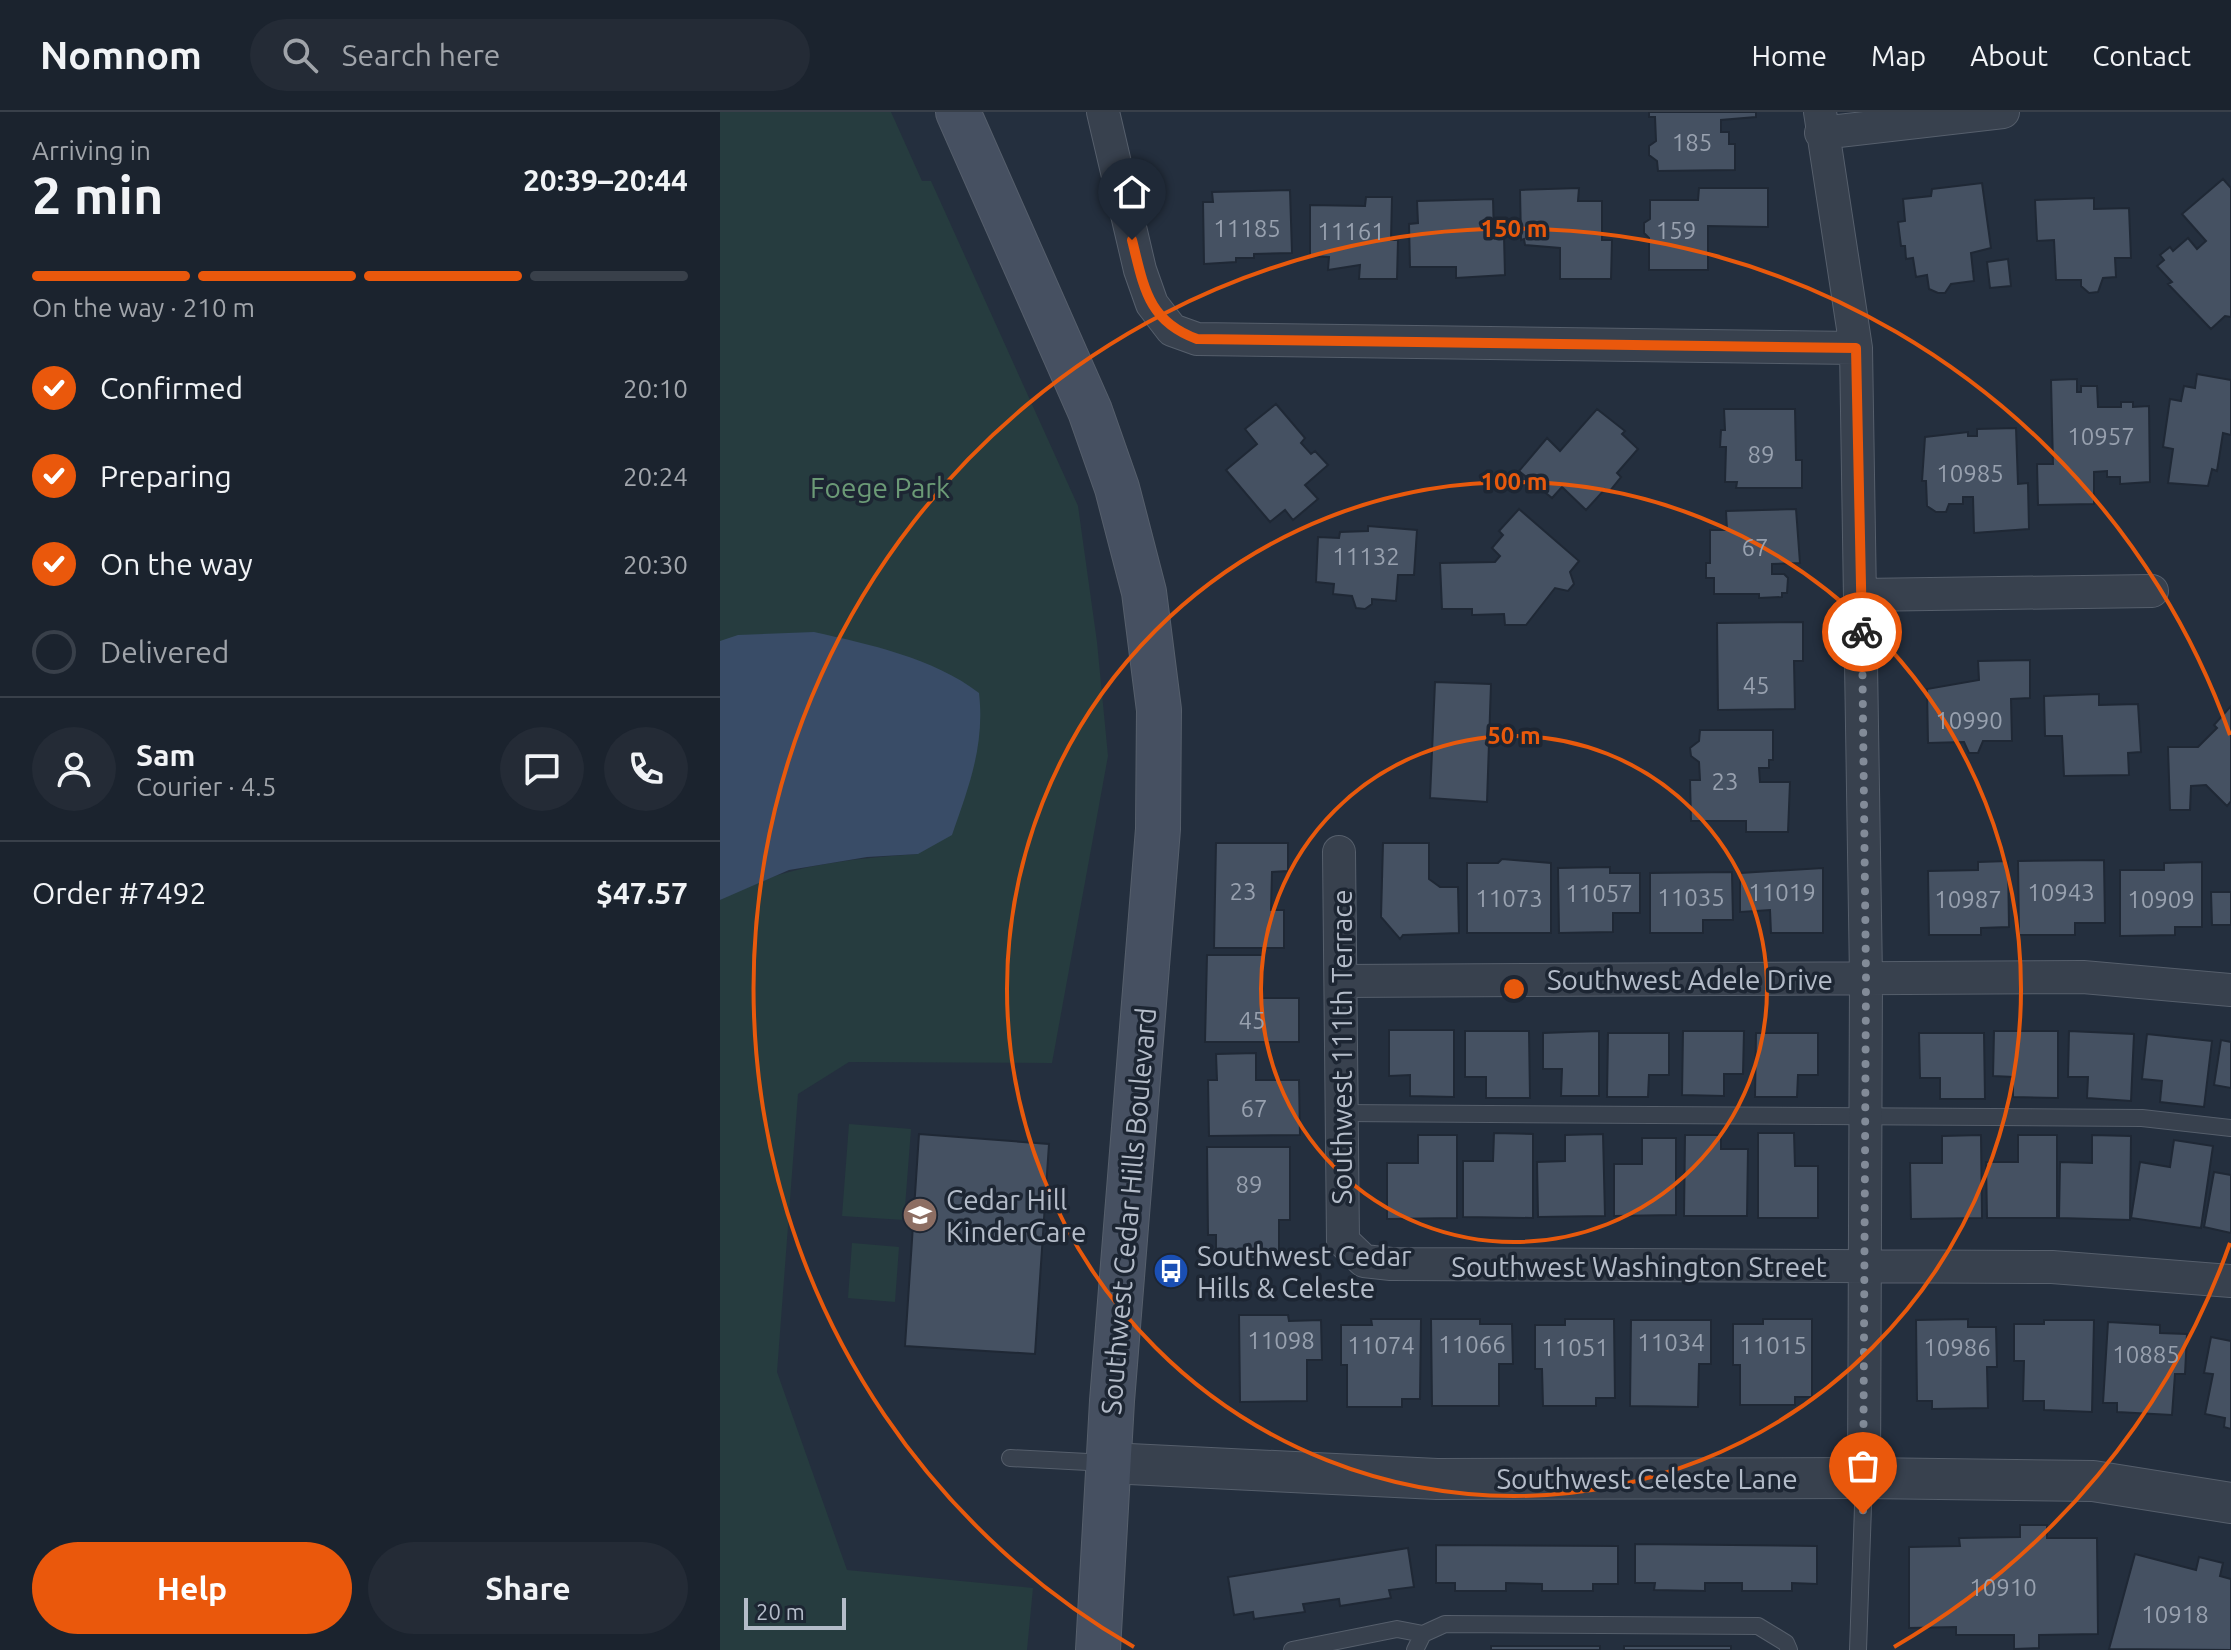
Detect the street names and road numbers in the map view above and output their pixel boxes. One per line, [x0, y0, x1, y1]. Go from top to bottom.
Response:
street label: Southwest 111th Terrace [1326, 889, 1357, 1205]
street label: Southwest Adele Drive [1547, 964, 1833, 995]
street label: Southwest Cedar Hills Boulevard [1095, 1006, 1161, 1416]
street label: Southwest Washington Street [1451, 1251, 1827, 1282]
street label: Southwest Celeste Lane [1496, 1463, 1798, 1494]

